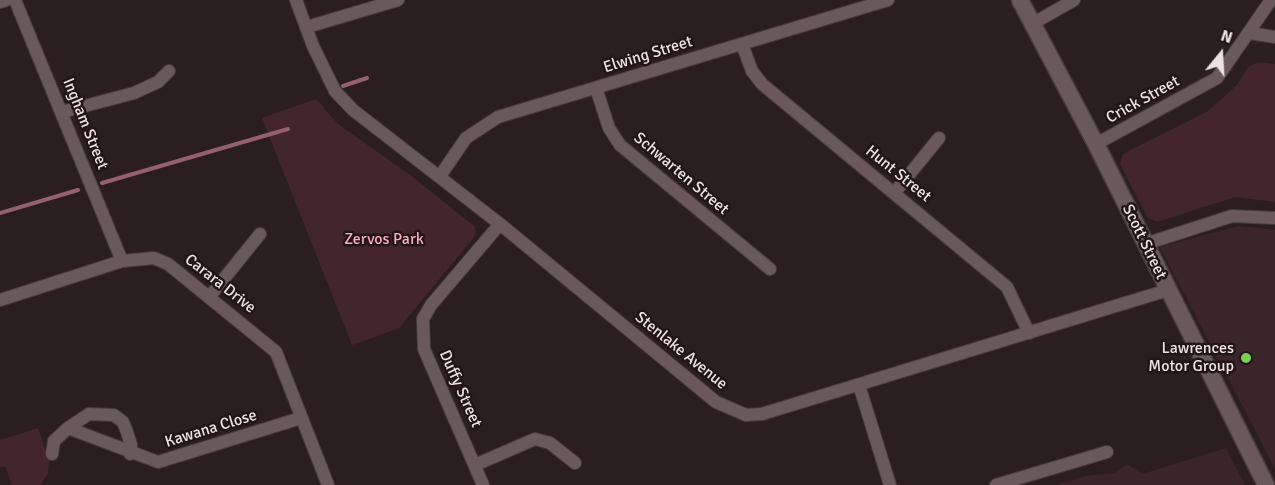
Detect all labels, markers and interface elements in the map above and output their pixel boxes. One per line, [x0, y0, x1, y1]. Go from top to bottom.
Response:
north arrow [1191, 24, 1251, 84]
text: N [1218, 26, 1235, 48]
street label: Elwing Street [601, 32, 695, 78]
street label: Crick Street [1103, 72, 1183, 128]
street label: Ingham Street [58, 76, 112, 172]
street label: Schwarten Street [630, 129, 732, 219]
street label: Hunt Street [861, 142, 935, 206]
street label: Scott Street [1118, 201, 1170, 283]
park label: Zervos Park [344, 230, 424, 250]
street label: Carara Drive [181, 250, 259, 318]
street label: Stenlake Avenue [631, 308, 731, 394]
place label: Lawrences Motor Group [1148, 339, 1234, 377]
street label: Duffy Street [434, 347, 486, 431]
marker: Lawrences Motor Group [1239, 351, 1253, 365]
street label: Kawana Close [163, 406, 259, 452]

